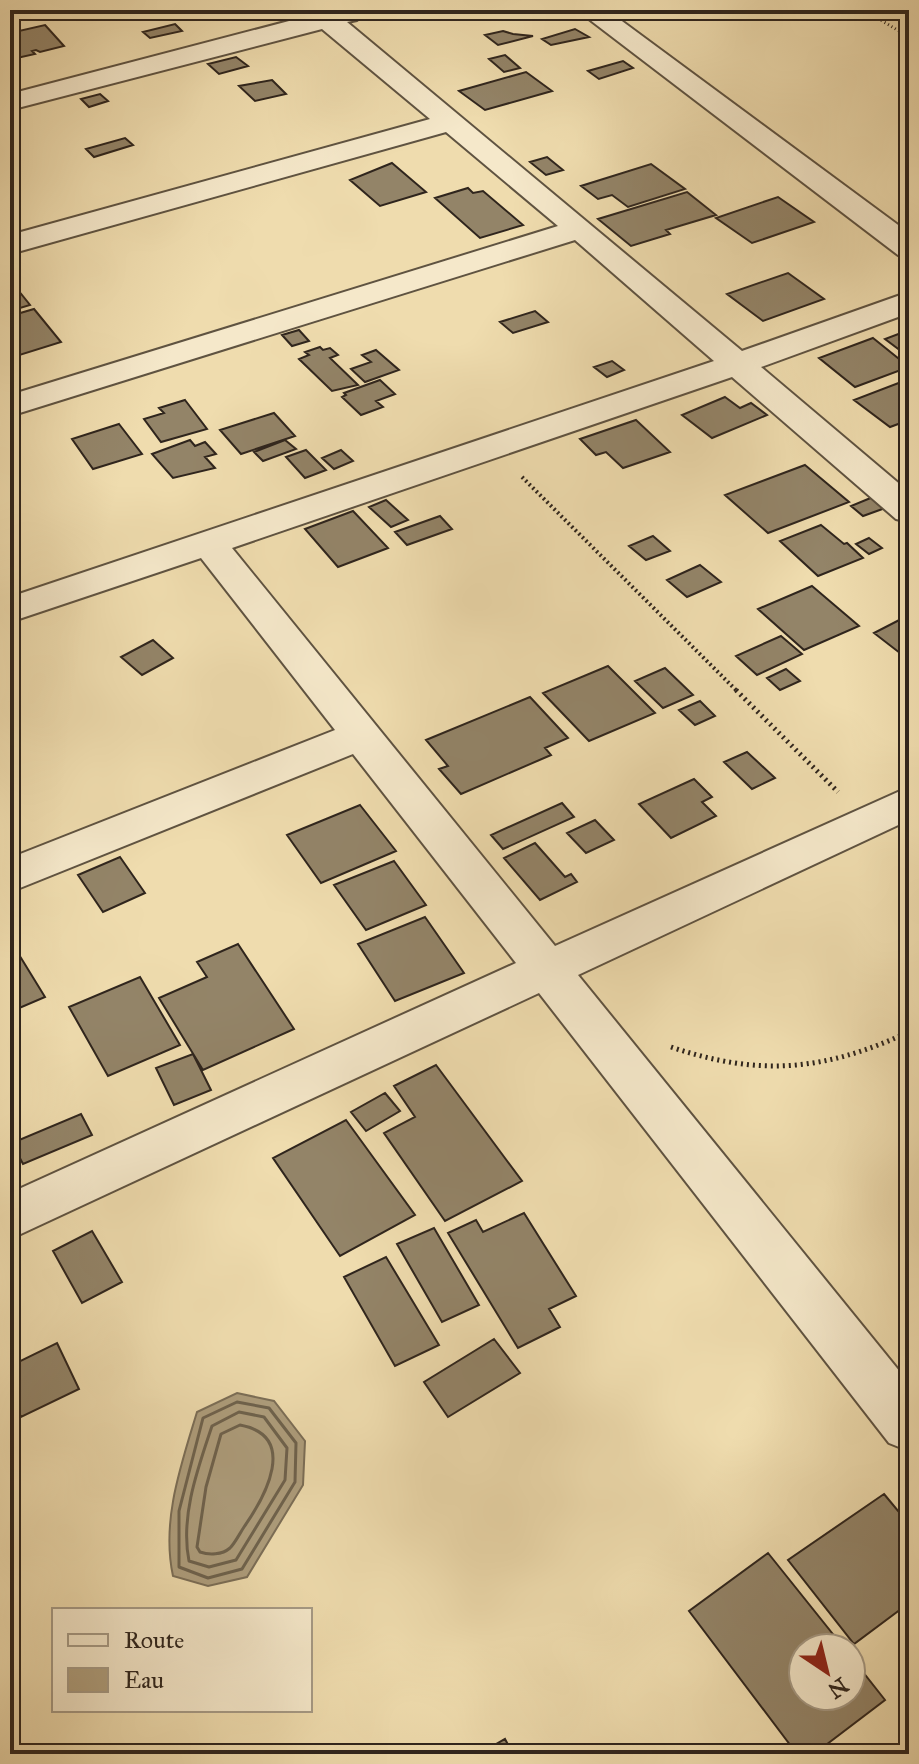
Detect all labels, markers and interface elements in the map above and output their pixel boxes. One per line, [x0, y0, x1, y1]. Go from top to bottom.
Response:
legend [52, 1608, 312, 1712]
text: Route [124, 1625, 184, 1655]
north arrow [787, 1632, 867, 1712]
text: Eau [124, 1665, 164, 1695]
text: N [823, 1672, 854, 1705]

